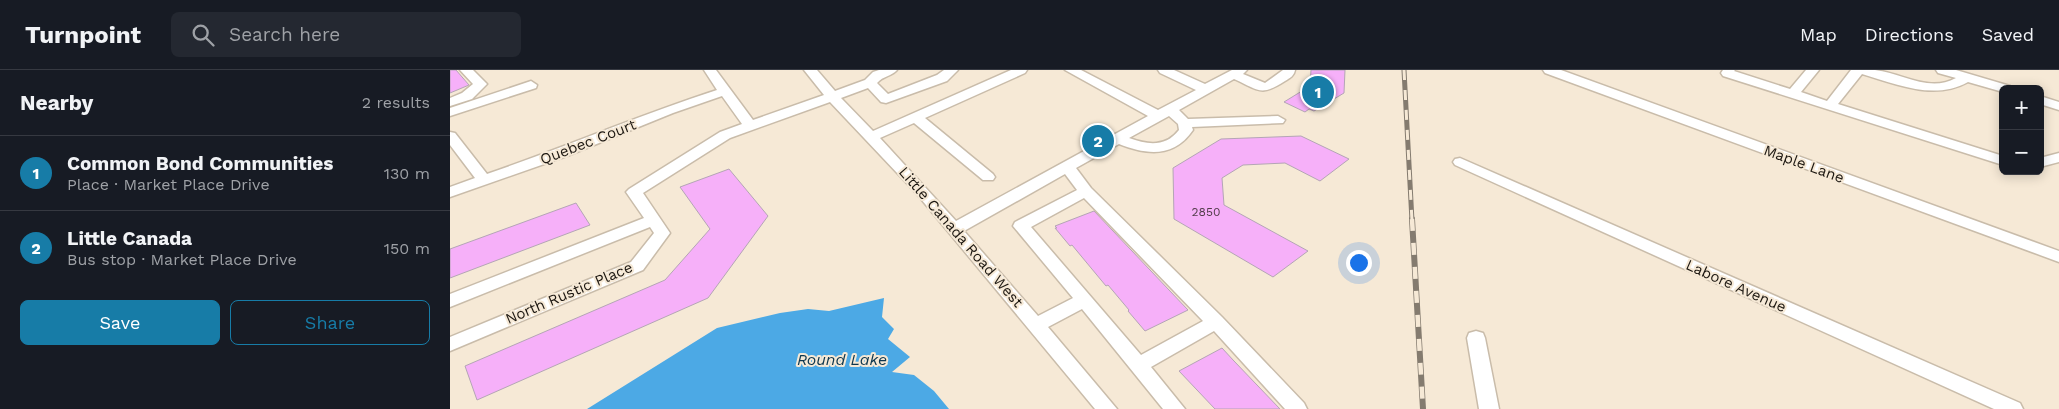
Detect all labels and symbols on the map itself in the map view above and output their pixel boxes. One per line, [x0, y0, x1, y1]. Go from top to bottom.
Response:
pin: 1 [1302, 73, 1334, 111]
street label: Quebec Court [538, 115, 639, 169]
pin: 2 [1082, 122, 1114, 160]
street label: Maple Lane [1761, 141, 1847, 187]
street label: Little Canada Road West [895, 163, 1027, 311]
house number: 2850 [1192, 205, 1220, 219]
your location [1346, 250, 1372, 276]
street label: Labore Avenue [1683, 256, 1789, 316]
street label: North Rustic Place [503, 258, 635, 328]
water label: Round Lake [797, 350, 887, 369]

